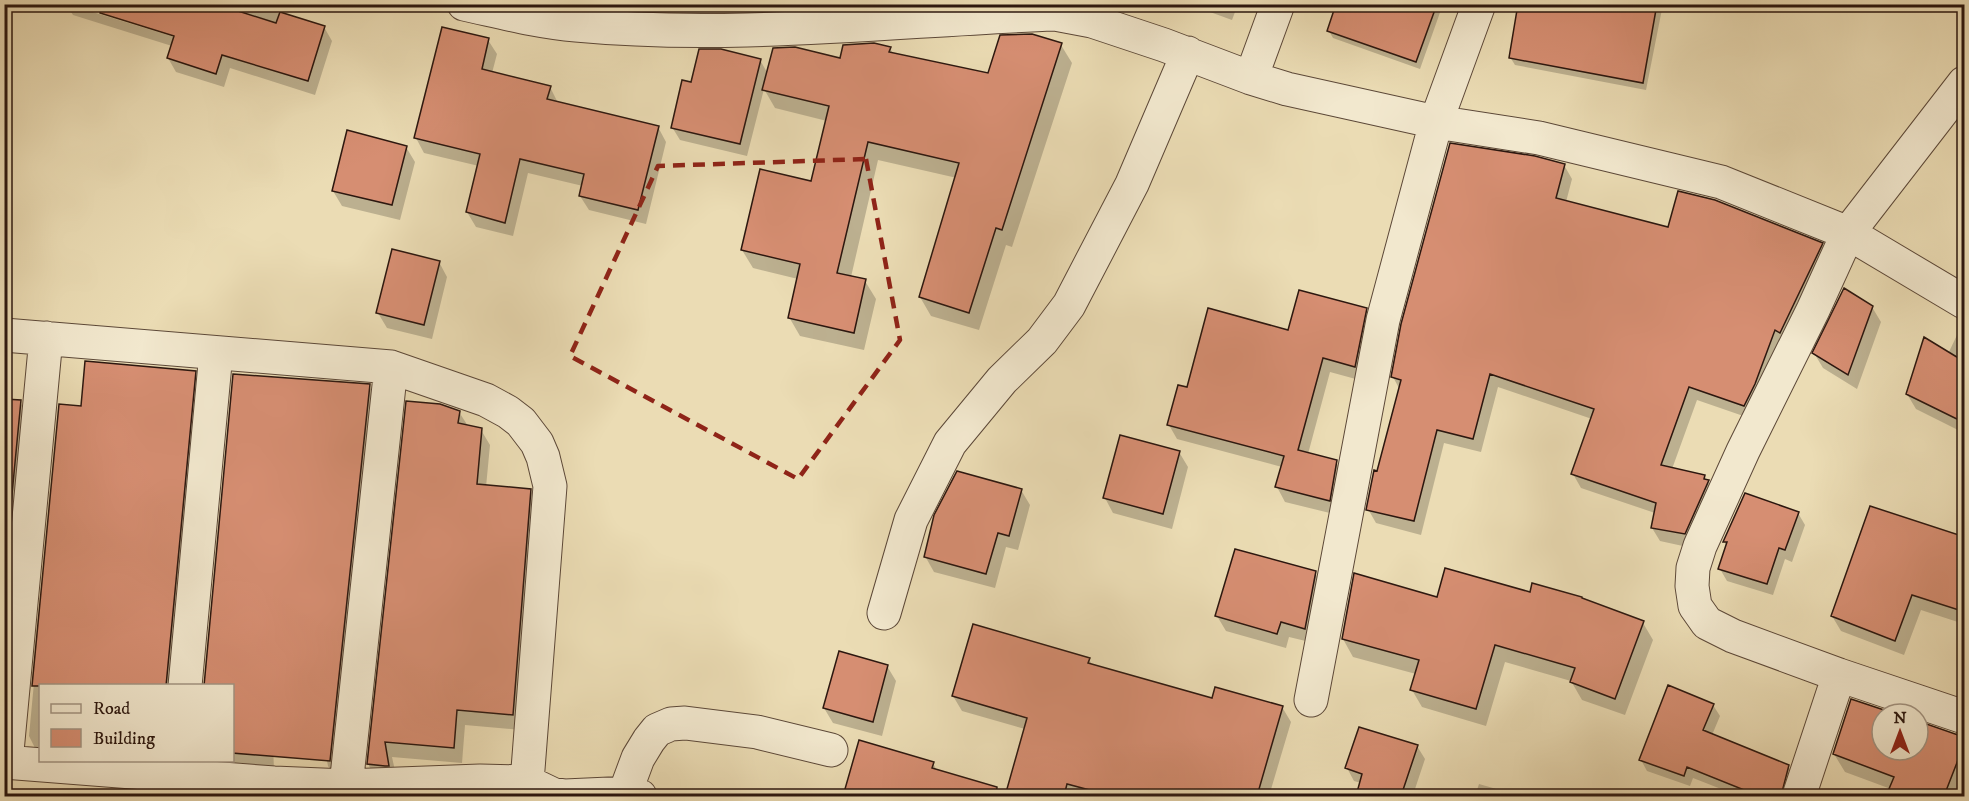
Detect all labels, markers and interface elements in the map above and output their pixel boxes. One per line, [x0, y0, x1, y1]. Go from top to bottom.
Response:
legend [39, 684, 234, 762]
text: Road [93, 698, 130, 720]
north arrow [1870, 702, 1930, 762]
text: N [1893, 708, 1907, 728]
text: Building [93, 728, 155, 750]

